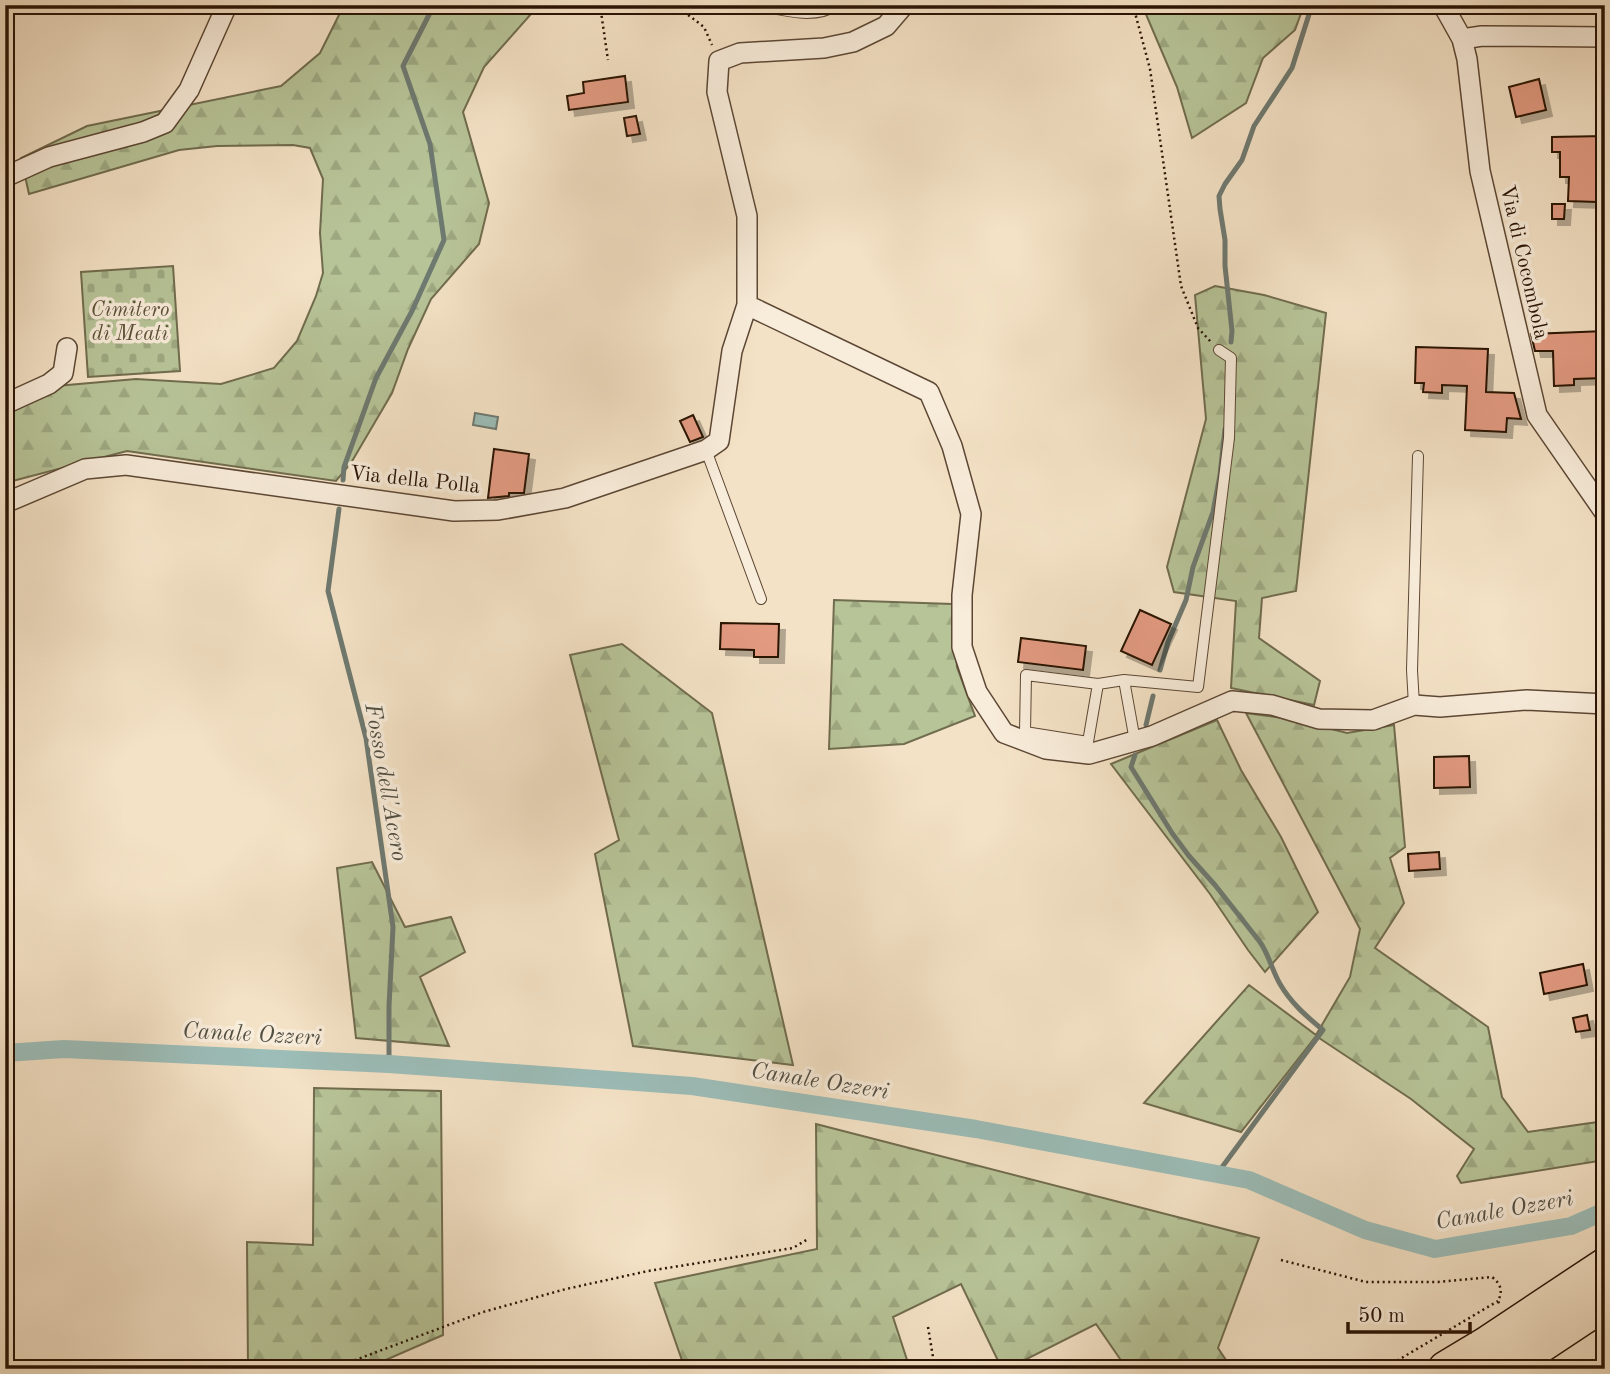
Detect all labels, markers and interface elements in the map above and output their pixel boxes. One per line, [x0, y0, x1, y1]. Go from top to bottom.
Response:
street label: Via di Cocombola [1496, 183, 1552, 342]
park label: Cimitero di Meati [90, 300, 170, 345]
street label: Via della Polla [349, 463, 481, 498]
water label: Fosso dell'Acero [360, 701, 411, 863]
water label: Canale Ozzeri [182, 1019, 322, 1050]
water label: Canale Ozzeri [749, 1059, 891, 1104]
water label: Canale Ozzeri [1434, 1187, 1575, 1234]
scale bar [1348, 1290, 1470, 1334]
text: 50 m [1358, 1306, 1405, 1327]

